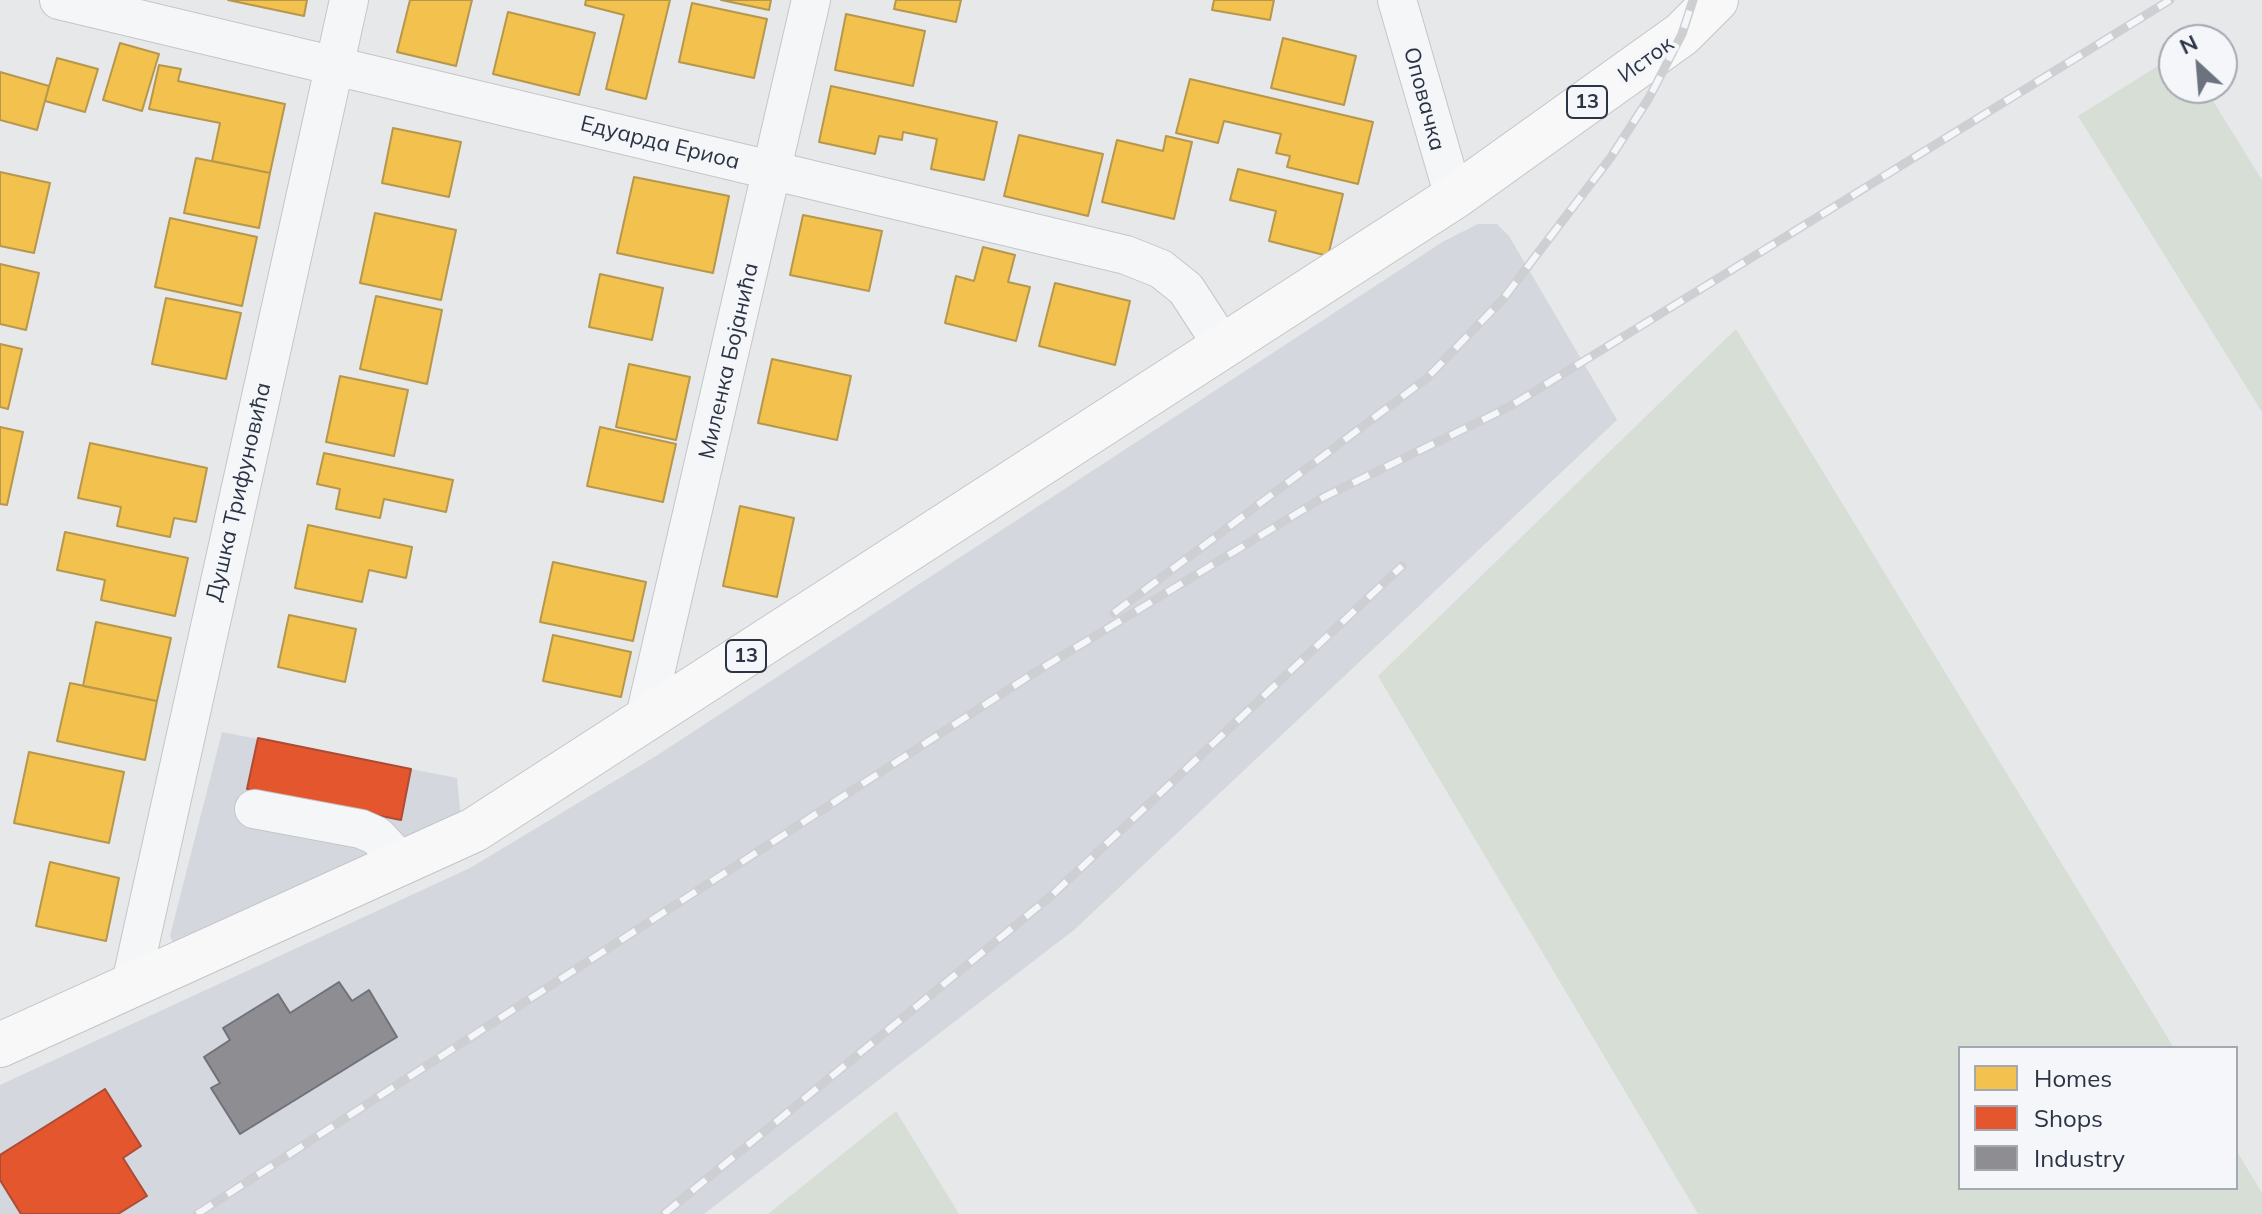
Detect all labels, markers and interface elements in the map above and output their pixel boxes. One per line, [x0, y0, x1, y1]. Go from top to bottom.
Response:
north arrow [2158, 24, 2238, 104]
text: N [2175, 28, 2202, 60]
street label: Исток [1613, 31, 1679, 89]
street label: Оповачка [1398, 44, 1450, 154]
road number: 13 [1567, 86, 1607, 118]
street label: Едуарда Ериоа [578, 110, 742, 176]
street label: Миленка Бојанића [694, 260, 764, 462]
street label: Душка Трифуновића [201, 380, 277, 604]
road number: 13 [726, 640, 766, 672]
legend [1958, 1046, 2238, 1190]
text: Homes [2034, 1063, 2112, 1093]
text: Shops [2034, 1103, 2103, 1133]
text: Industry [2034, 1143, 2125, 1173]

